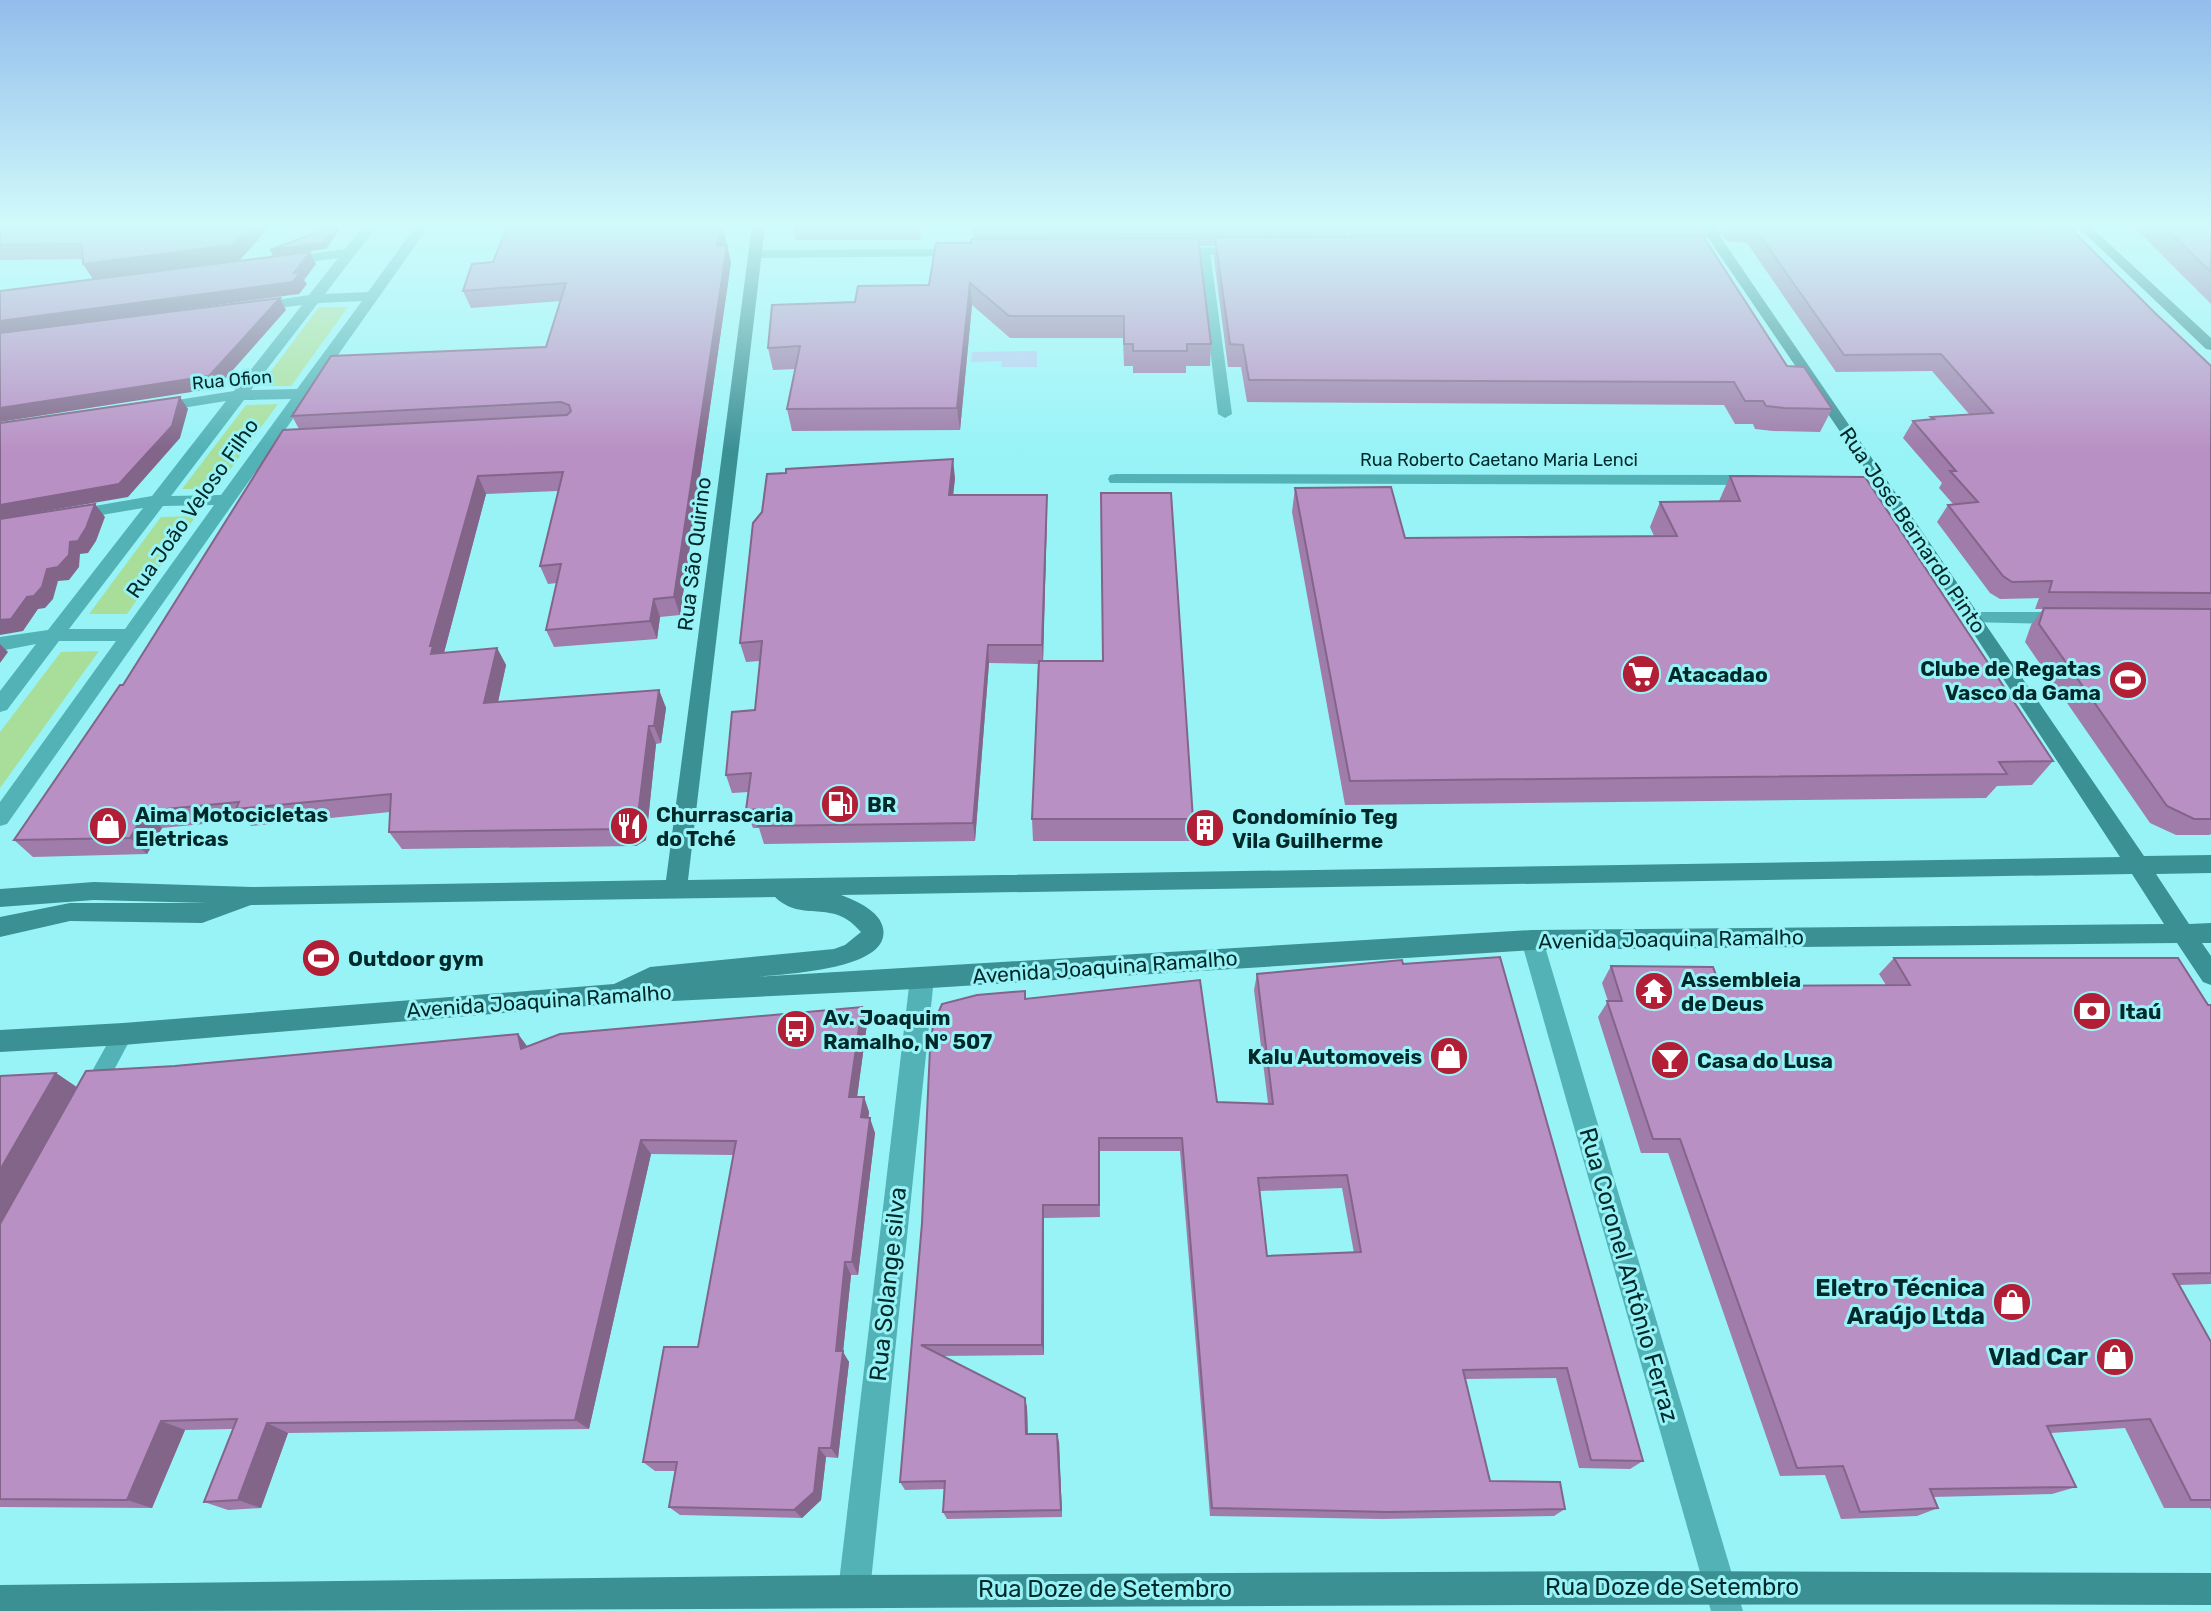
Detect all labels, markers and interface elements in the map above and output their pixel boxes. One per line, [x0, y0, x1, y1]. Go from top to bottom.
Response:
street label: Rua Ofion [191, 366, 273, 394]
street label: Rua João Veloso Filho [121, 413, 263, 603]
street label: Rua José Bernardo Pinto [1835, 422, 1991, 638]
street label: Rua Roberto Caetano Maria Lenci [1360, 449, 1638, 471]
street label: Rua São Quirino [672, 476, 716, 632]
supermarket icon: Atacadao [1620, 653, 1662, 695]
place label: Clube de Regatas Vasco da Gama [1920, 656, 2101, 705]
sports icon: Clube de Regatas Vasco da Gama [2107, 659, 2149, 701]
place label: Atacadao [1668, 662, 1768, 687]
fuel station icon: BR [819, 783, 861, 825]
place label: BR [867, 792, 896, 817]
place label: Aima Motocicletas Eletricas [135, 802, 328, 851]
place label: Churrascaria do Tché [656, 802, 793, 851]
place label: Condomínio Teg Vila Guilherme [1232, 804, 1398, 853]
shop icon: Aima Motocicletas Eletricas [87, 805, 129, 847]
restaurant icon: Churrascaria do Tché [608, 805, 650, 847]
building icon: Condomínio Teg Vila Guilherme [1184, 807, 1226, 849]
street label: Avenida Joaquina Ramalho [1538, 924, 1804, 954]
sports icon: Outdoor gym [300, 937, 342, 979]
street label: Avenida Joaquina Ramalho [972, 945, 1238, 989]
place label: Outdoor gym [348, 946, 484, 971]
place label: Assembleia de Deus [1681, 967, 1801, 1016]
temple icon: Assembleia de Deus [1633, 970, 1675, 1012]
street label: Avenida Joaquina Ramalho [406, 979, 672, 1023]
bank icon: Itaú [2071, 990, 2113, 1032]
place label: Itaú [2119, 999, 2161, 1024]
place label: Av. Joaquim Ramalho, N° 507 [823, 1005, 992, 1054]
bus stop icon: Av. Joaquim Ramalho, N° 507 [775, 1008, 817, 1050]
shop icon: Kalu Automoveis [1428, 1035, 1470, 1077]
bar icon: Casa do Lusa [1649, 1039, 1691, 1081]
place label: Kalu Automoveis [1248, 1044, 1422, 1069]
place label: Casa do Lusa [1697, 1048, 1833, 1073]
street label: Rua Coronel Antônio Ferraz [1573, 1125, 1685, 1425]
street label: Rua Solange silva [864, 1185, 912, 1383]
place label: Eletro Técnica Araújo Ltda [1815, 1274, 1985, 1330]
shop icon: Eletro Técnica Araújo Ltda [1991, 1281, 2033, 1323]
shop icon: Vlad Car [2094, 1336, 2136, 1378]
place label: Vlad Car [1988, 1343, 2088, 1371]
street label: Rua Doze de Setembro [1545, 1573, 1799, 1601]
street label: Rua Doze de Setembro [978, 1575, 1232, 1603]

